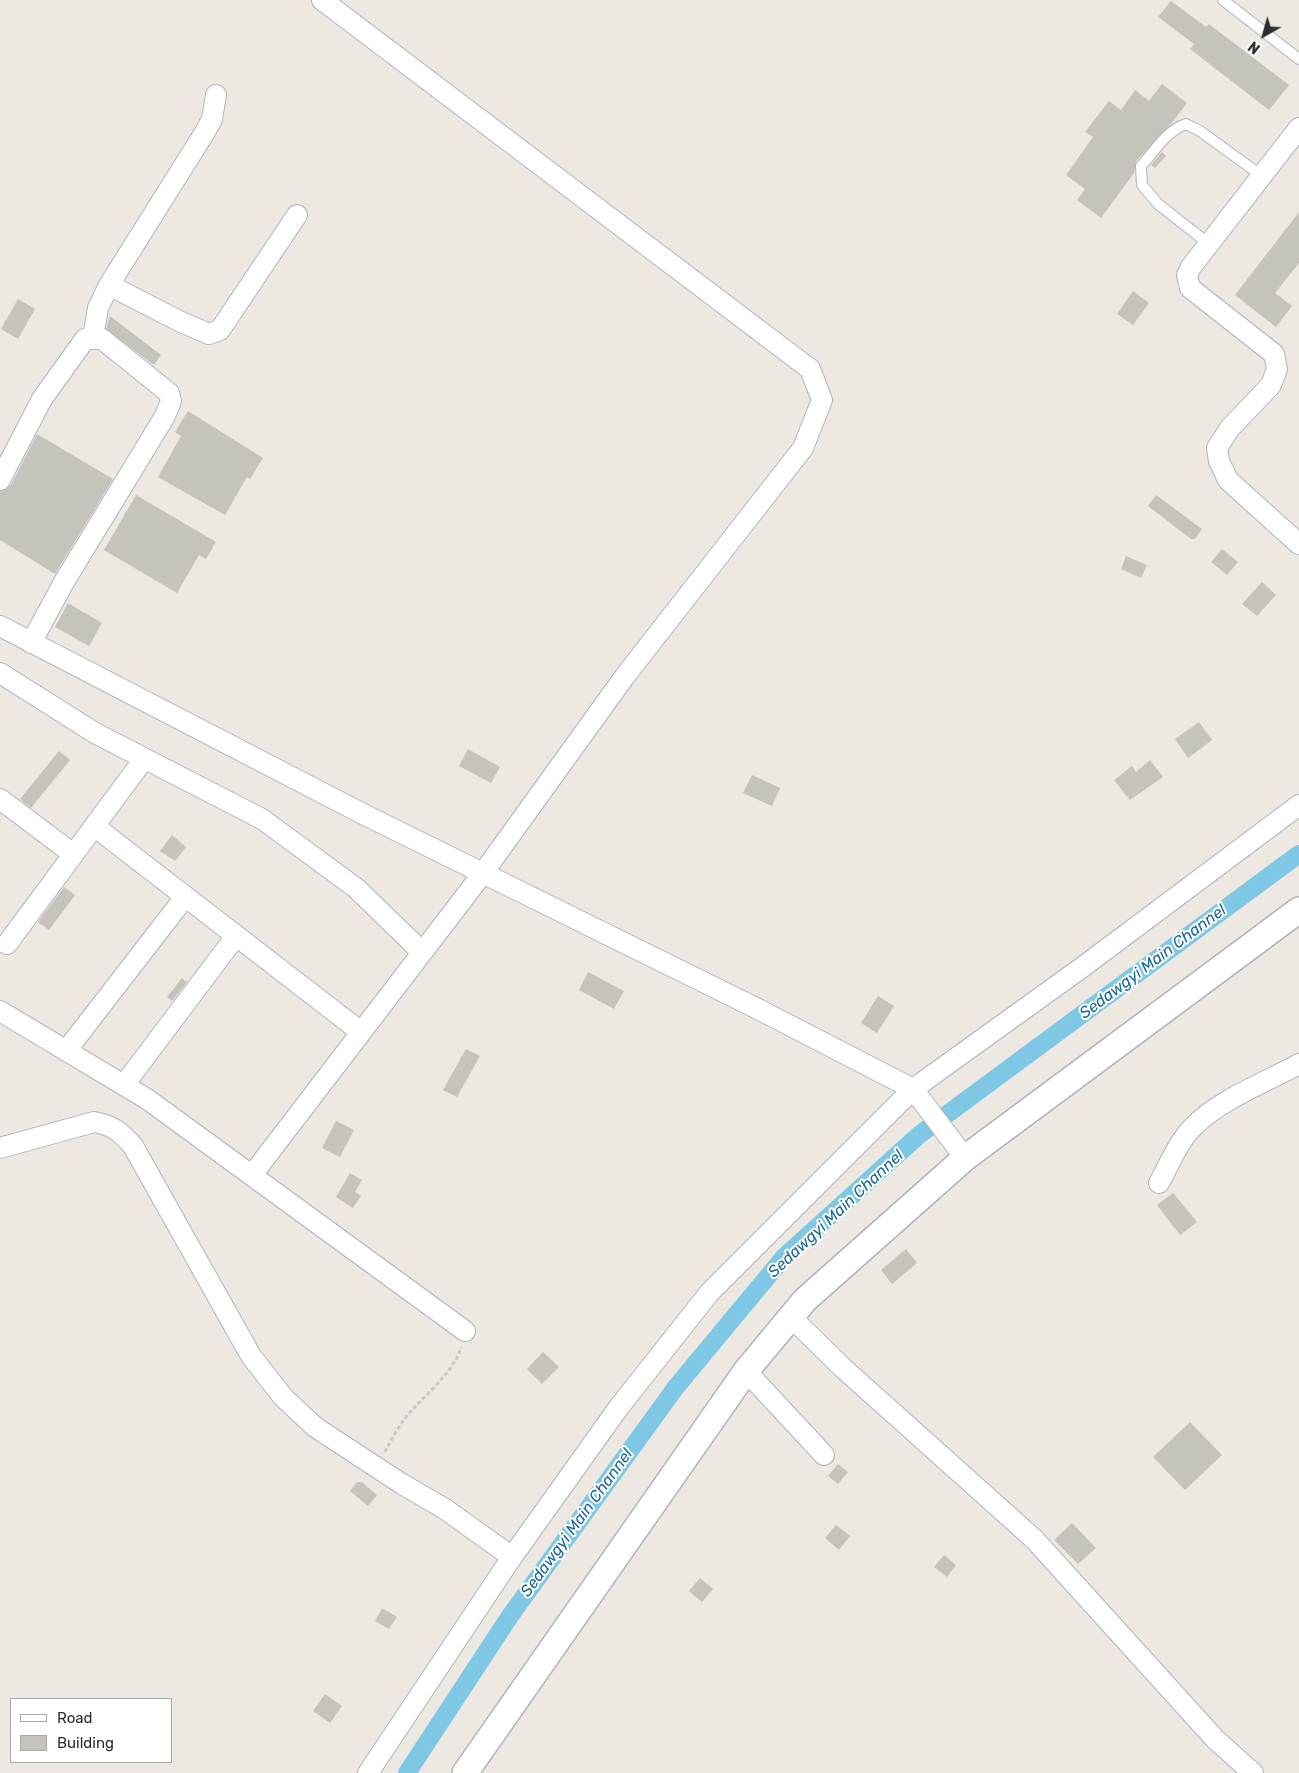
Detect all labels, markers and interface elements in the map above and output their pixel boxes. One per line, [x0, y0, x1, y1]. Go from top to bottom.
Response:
north arrow [1239, 10, 1289, 60]
text: N [1245, 37, 1264, 57]
water label: Sedawgyi Main Channel [1076, 901, 1230, 1023]
water label: Sedawgyi Main Channel [764, 1146, 908, 1282]
water label: Sedawgyi Main Channel [517, 1445, 637, 1601]
legend [10, 1698, 172, 1763]
text: Road [57, 1709, 93, 1727]
text: Building [57, 1734, 114, 1752]

